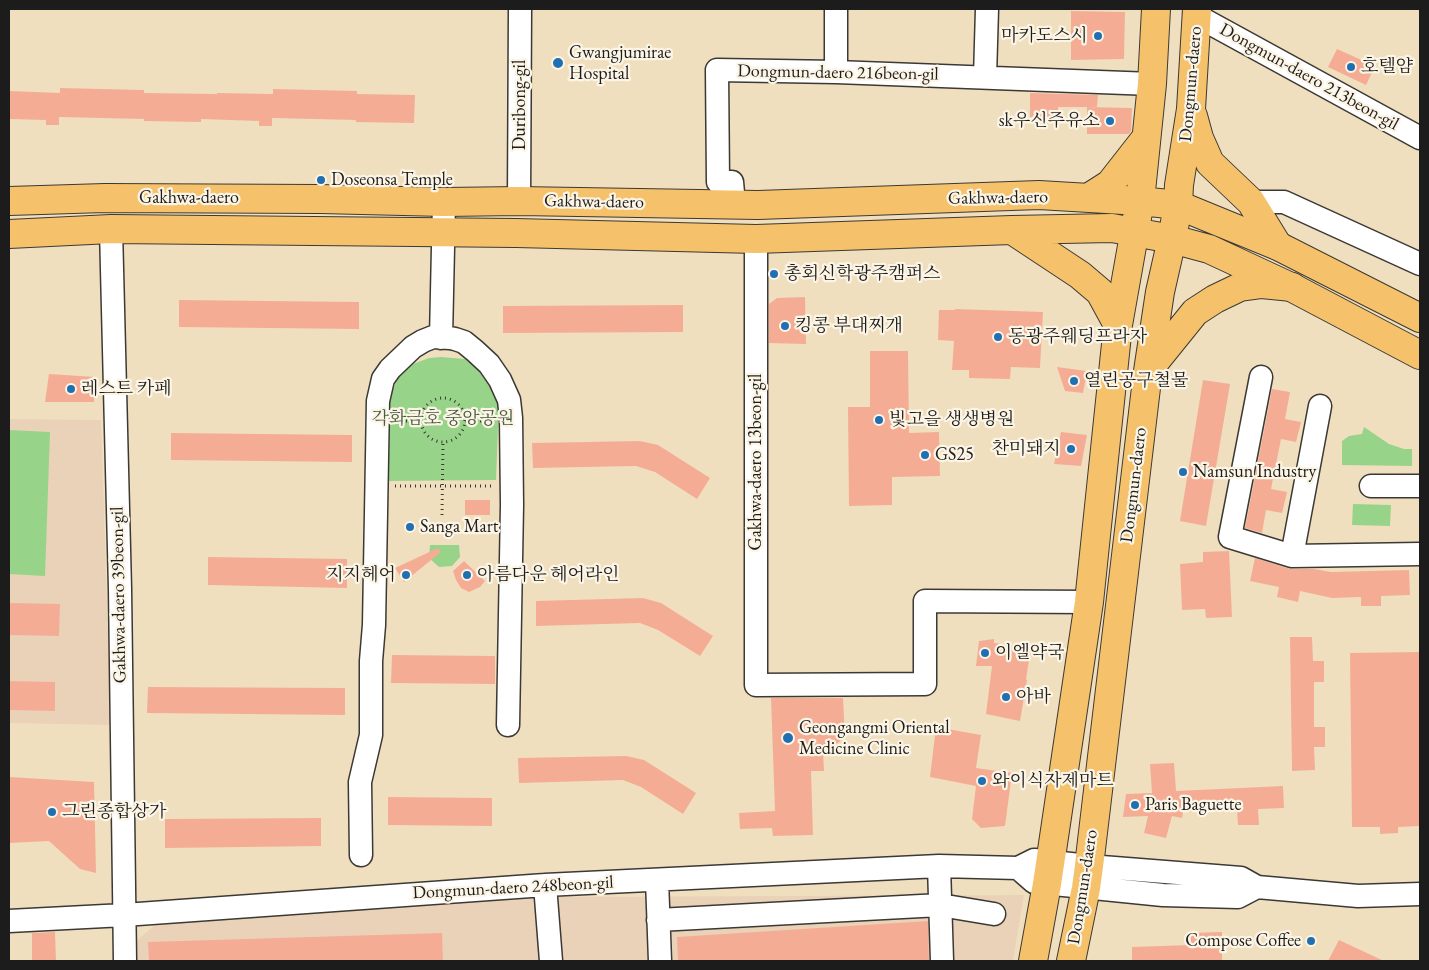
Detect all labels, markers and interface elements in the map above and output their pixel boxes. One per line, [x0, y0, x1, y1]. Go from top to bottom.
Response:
street label: Dongmun-daero 213beon-gil [1216, 19, 1402, 135]
place label: 마카도스시 [1001, 25, 1088, 47]
street label: Dongmun-daero [1175, 25, 1207, 143]
marker: 마카도스시 [1092, 30, 1104, 42]
place label: Gwangjumirae Hospital [569, 42, 671, 84]
marker: Gwangjumirae Hospital [551, 56, 565, 70]
place label: 호텔얌 [1361, 56, 1413, 78]
street label: Duribong-gil [509, 60, 531, 150]
street label: Dongmun-daero 216beon-gil [737, 60, 939, 86]
marker: 호텔얌 [1345, 61, 1357, 73]
place label: sk우신주유소 [999, 110, 1100, 132]
marker: sk우신주유소 [1104, 115, 1116, 127]
place label: Doseonsa Temple [331, 169, 453, 191]
marker: Doseonsa Temple [315, 174, 327, 186]
street label: Gakhwa-daero [948, 186, 1048, 210]
street label: Gakhwa-daero [139, 187, 239, 209]
street label: Gakhwa-daero [544, 190, 644, 214]
place label: 총회신학광주캠퍼스 [784, 263, 940, 285]
marker: 총회신학광주캠퍼스 [768, 268, 780, 280]
place label: 킹콩 부대찌개 [795, 315, 903, 337]
marker: 킹콩 부대찌개 [779, 320, 791, 332]
place label: 동광주웨딩프라자 [1008, 326, 1147, 348]
marker: 동광주웨딩프라자 [992, 331, 1004, 343]
place label: 열린공구철물 [1084, 370, 1188, 392]
street label: Gakhwa-daero 13beon-gil [745, 374, 767, 550]
marker: 열린공구철물 [1068, 375, 1080, 387]
place label: 레스트 카페 [81, 378, 172, 400]
marker: 레스트 카페 [65, 383, 77, 395]
park label: 각화금호 중앙공원 [372, 408, 514, 430]
place label: 빛고을 생생병원 [889, 409, 1014, 431]
marker: 빛고을 생생병원 [873, 414, 885, 426]
street label: Dongmun-daero [1116, 426, 1152, 544]
place label: 찬미돼지 [991, 438, 1061, 460]
marker: 찬미돼지 [1065, 443, 1077, 455]
place label: GS25 [935, 444, 974, 466]
marker: GS25 [919, 449, 931, 461]
place label: Namsun Industry [1193, 461, 1316, 483]
marker: Namsun Industry [1177, 466, 1189, 478]
street label: Gakhwa-daero 39beon-gil [107, 506, 131, 684]
place label: Sanga Mart [420, 516, 498, 538]
marker: Sanga Mart [404, 521, 416, 533]
place label: 지지헤어 [326, 564, 396, 586]
place label: 아름다운 헤어라인 [477, 564, 620, 586]
marker: 지지헤어 [400, 569, 412, 581]
marker: 아름다운 헤어라인 [461, 569, 473, 581]
place label: 이엘약국 [995, 642, 1065, 664]
marker: 이엘약국 [979, 647, 991, 659]
place label: 아바 [1016, 686, 1051, 708]
marker: 아바 [1000, 691, 1012, 703]
place label: Geongangmi Oriental Medicine Clinic [799, 717, 950, 760]
marker: Geongangmi Oriental Medicine Clinic [781, 731, 795, 745]
place label: 와이식자제마트 [992, 770, 1114, 792]
marker: 와이식자제마트 [976, 775, 988, 787]
place label: Paris Baguette [1145, 794, 1241, 816]
marker: Paris Baguette [1129, 799, 1141, 811]
place label: 그린종합상가 [62, 801, 166, 823]
marker: 그린종합상가 [46, 806, 58, 818]
street label: Dongmun-daero [1063, 828, 1103, 946]
street label: Dongmun-daero 248beon-gil [412, 872, 614, 904]
place label: Compose Coffee [1185, 930, 1301, 952]
marker: Compose Coffee [1305, 935, 1317, 947]

